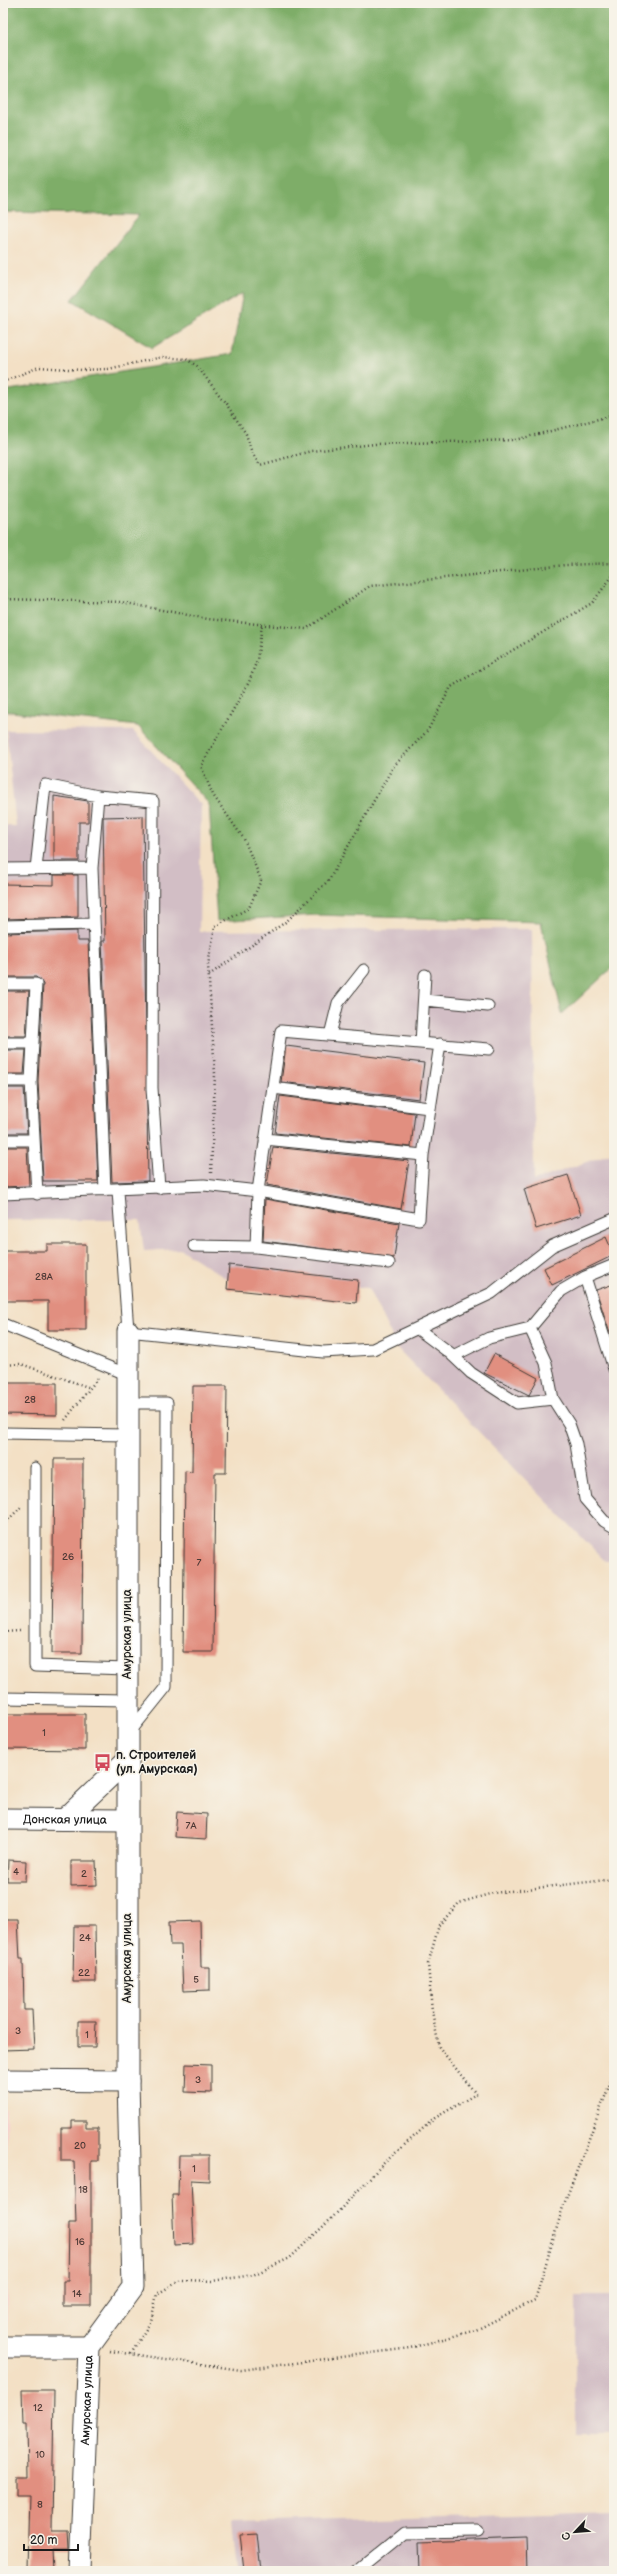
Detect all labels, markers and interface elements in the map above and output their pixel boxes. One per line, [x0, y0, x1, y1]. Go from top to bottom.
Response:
house number: 28А [35, 1271, 54, 1283]
house number: 28 [24, 1394, 36, 1406]
house number: 26 [62, 1551, 74, 1563]
house number: 7 [197, 1557, 202, 1569]
street label: Амурская улица [120, 1589, 135, 1680]
house number: 1 [42, 1727, 46, 1739]
place label: п. Строителей (ул. Амурская) [116, 1748, 198, 1777]
bus stop icon: п. Строителей (ул. Амурская) [93, 1752, 113, 1772]
street label: Донская улица [23, 1812, 107, 1828]
house number: 7А [186, 1820, 197, 1832]
house number: 4 [13, 1866, 19, 1878]
house number: 2 [81, 1868, 87, 1880]
street label: Амурская улица [120, 1913, 135, 2004]
house number: 24 [79, 1932, 91, 1944]
house number: 22 [78, 1967, 90, 1979]
house number: 5 [193, 1974, 199, 1986]
house number: 3 [15, 2025, 21, 2037]
house number: 1 [85, 2029, 89, 2041]
house number: 3 [195, 2074, 201, 2086]
house number: 20 [74, 2140, 86, 2152]
house number: 1 [192, 2163, 196, 2175]
house number: 18 [78, 2184, 88, 2196]
house number: 16 [75, 2236, 85, 2248]
house number: 14 [72, 2288, 82, 2300]
street label: Амурская улица [78, 2355, 97, 2446]
house number: 12 [33, 2402, 43, 2414]
house number: 10 [35, 2449, 45, 2461]
house number: 8 [37, 2499, 43, 2511]
north arrow [555, 2512, 595, 2552]
scale bar [24, 2526, 78, 2552]
text: С [559, 2530, 574, 2542]
text: 20 m [30, 2533, 57, 2548]

